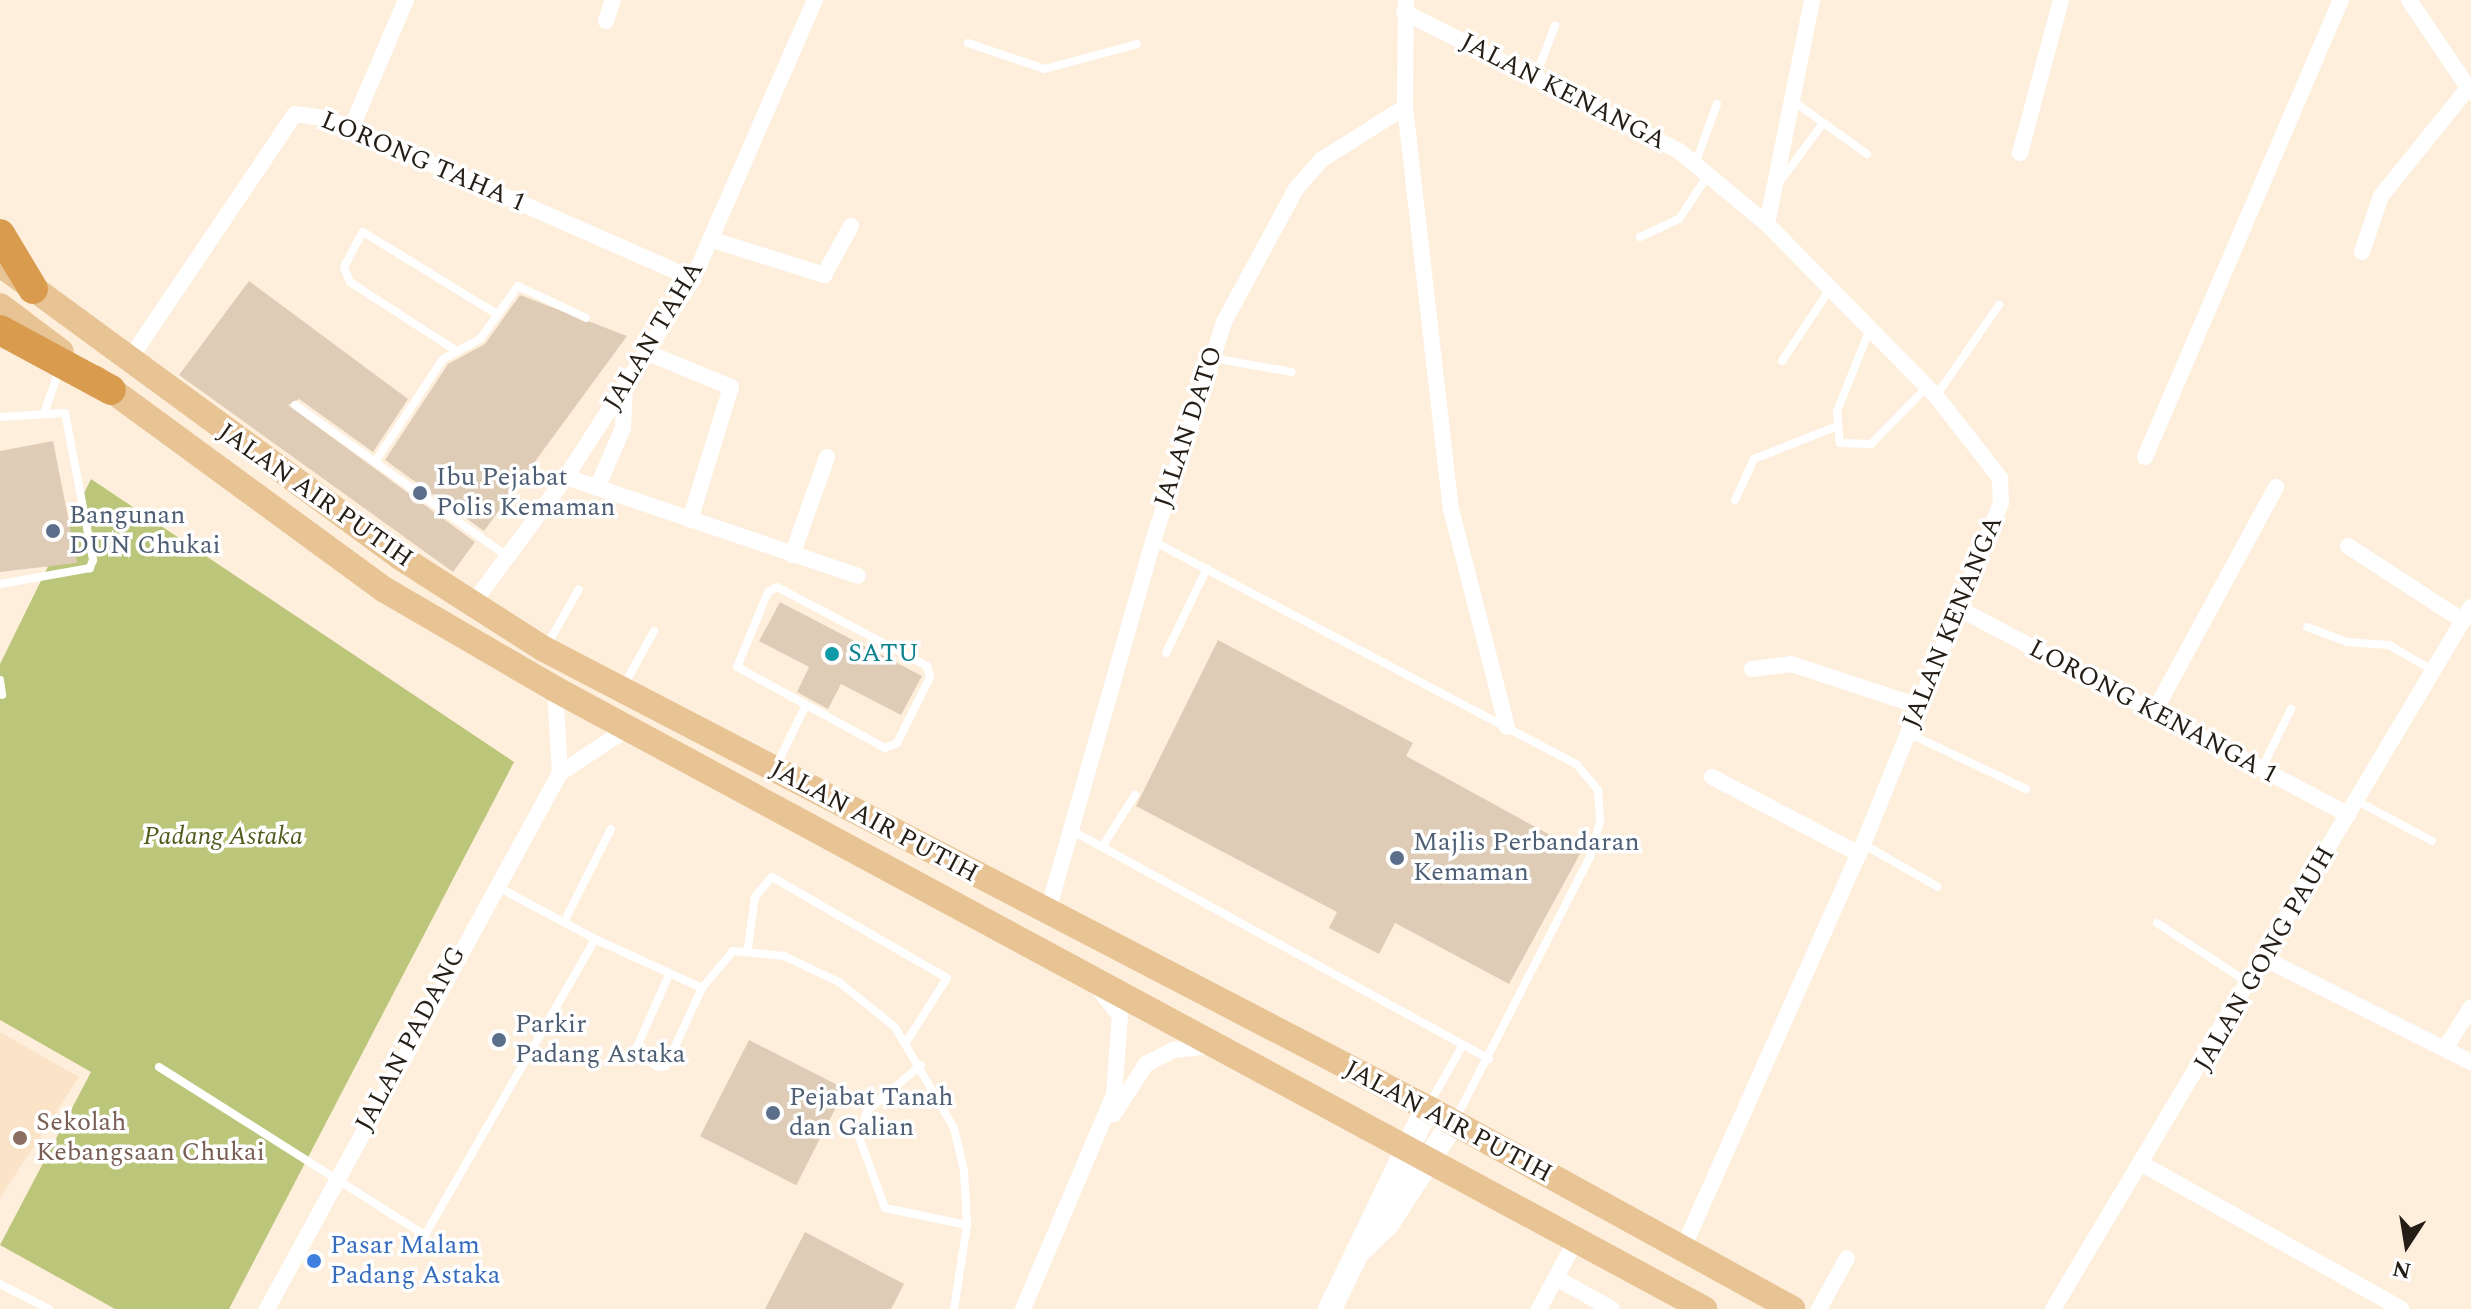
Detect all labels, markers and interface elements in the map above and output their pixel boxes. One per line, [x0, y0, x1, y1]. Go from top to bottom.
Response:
street label: JALAN KENANGA [1455, 27, 1671, 157]
street label: LORONG TAHA 1 [316, 105, 530, 219]
street label: JALAN TAHA [597, 256, 711, 416]
street label: JALAN DATO [1148, 342, 1230, 512]
street label: JALAN AIR PUTIH [212, 417, 418, 575]
place label: Ibu Pejabat Polis Kemaman [436, 462, 615, 524]
marker: Ibu Pejabat Polis Kemaman [411, 484, 429, 502]
place label: Bangunan DUN Chukai [69, 500, 221, 562]
street label: JALAN KENANGA [1896, 511, 2010, 733]
marker: Bangunan DUN Chukai [44, 522, 62, 540]
street label: LORONG KENANGA 1 [2023, 633, 2283, 791]
place label: SATU [848, 638, 919, 670]
marker: SATU [823, 645, 841, 663]
street label: JALAN AIR PUTIH [765, 754, 983, 890]
park label: Padang Astaka [143, 821, 303, 853]
place label: Majlis Perbandaran Kemaman [1413, 827, 1640, 888]
street label: JALAN GONG PAUH [2188, 841, 2342, 1077]
marker: Majlis Perbandaran Kemaman [1388, 849, 1406, 867]
street label: JALAN PADANG [349, 941, 473, 1137]
place label: Parkir Padang Astaka [515, 1009, 686, 1070]
marker: Parkir Padang Astaka [490, 1031, 508, 1049]
street label: JALAN AIR PUTIH [1339, 1054, 1557, 1190]
place label: Pejabat Tanah dan Galian [789, 1082, 953, 1144]
marker: Pejabat Tanah dan Galian [764, 1104, 782, 1122]
place label: Sekolah Kebangsaan Chukai [36, 1107, 265, 1168]
marker: Sekolah Kebangsaan Chukai [11, 1129, 29, 1147]
north arrow [2367, 1205, 2447, 1285]
place label: Pasar Malam Padang Astaka [330, 1230, 501, 1292]
text: N [2390, 1251, 2414, 1287]
marker: Pasar Malam Padang Astaka [305, 1252, 323, 1270]

